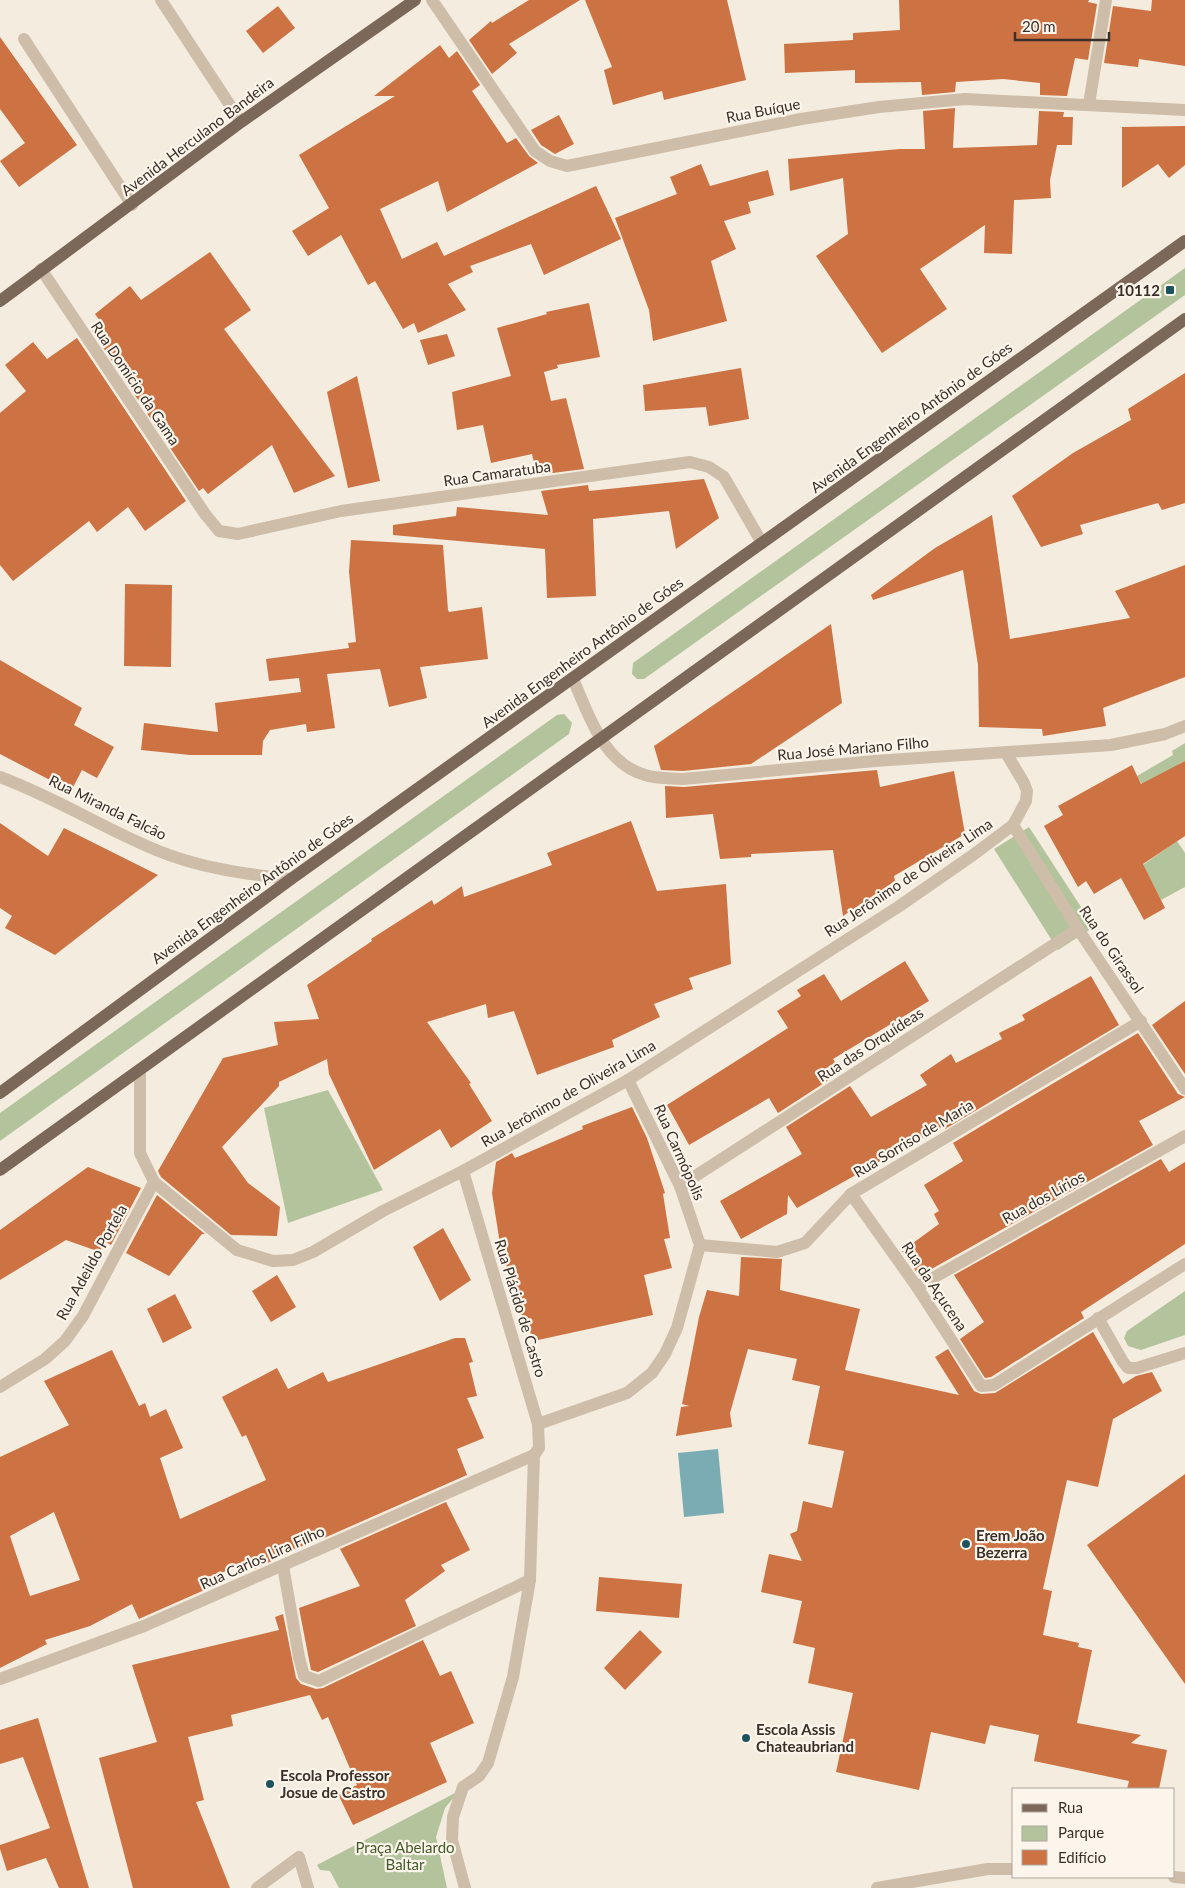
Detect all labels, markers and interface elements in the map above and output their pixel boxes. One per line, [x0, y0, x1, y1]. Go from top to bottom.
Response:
scale bar [1015, 10, 1109, 42]
text: 20 m [1022, 17, 1056, 35]
street label: Avenida Herculano Bandeira [117, 73, 277, 199]
street label: Rua Buíque [725, 94, 802, 126]
place label: 10112 [1117, 281, 1160, 299]
marker: 10112 [1164, 284, 1176, 296]
street label: Rua Domício da Gama [88, 318, 184, 448]
street label: Avenida Engenheiro Antônio de Góes [807, 338, 1015, 496]
street label: Rua Camaratuba [442, 457, 552, 489]
street label: Avenida Engenheiro Antônio de Góes [478, 573, 686, 731]
street label: Rua José Mariano Filho [777, 732, 929, 764]
street label: Rua Miranda Falcão [46, 771, 170, 843]
street label: Avenida Engenheiro Antônio de Góes [148, 809, 356, 967]
street label: Rua Jerônimo de Oliveira Lima [821, 814, 995, 940]
street label: Rua do Girassol [1076, 902, 1148, 996]
street label: Rua das Orquídeas [814, 1003, 926, 1085]
street label: Rua Jerônimo de Oliveira Lima [478, 1036, 658, 1150]
street label: Rua Sorriso de Maria [850, 1095, 976, 1181]
street label: Rua Carmópolis [651, 1101, 709, 1203]
street label: Rua dos Lírios [999, 1167, 1087, 1227]
street label: Rua Adeildo Portela [52, 1201, 130, 1323]
street label: Rua Plácido de Castro [491, 1237, 551, 1379]
street label: Rua da Açucena [898, 1238, 972, 1334]
street label: Rua Carlos Lira Filho [197, 1521, 327, 1593]
place label: Erem João Bezerra [976, 1526, 1045, 1561]
marker: Erem João Bezerra [960, 1538, 972, 1550]
place label: Escola Assis Chateaubriand [756, 1720, 854, 1755]
marker: Escola Assis Chateaubriand [740, 1732, 752, 1744]
place label: Escola Professor Josue de Castro [280, 1766, 390, 1801]
marker: Escola Professor Josue de Castro [264, 1778, 276, 1790]
legend [1012, 1788, 1175, 1878]
text: Rua [1058, 1798, 1083, 1816]
text: Parque [1058, 1823, 1104, 1841]
park label: Praça Abelardo Baltar [355, 1838, 455, 1873]
text: Edifício [1058, 1848, 1106, 1866]

